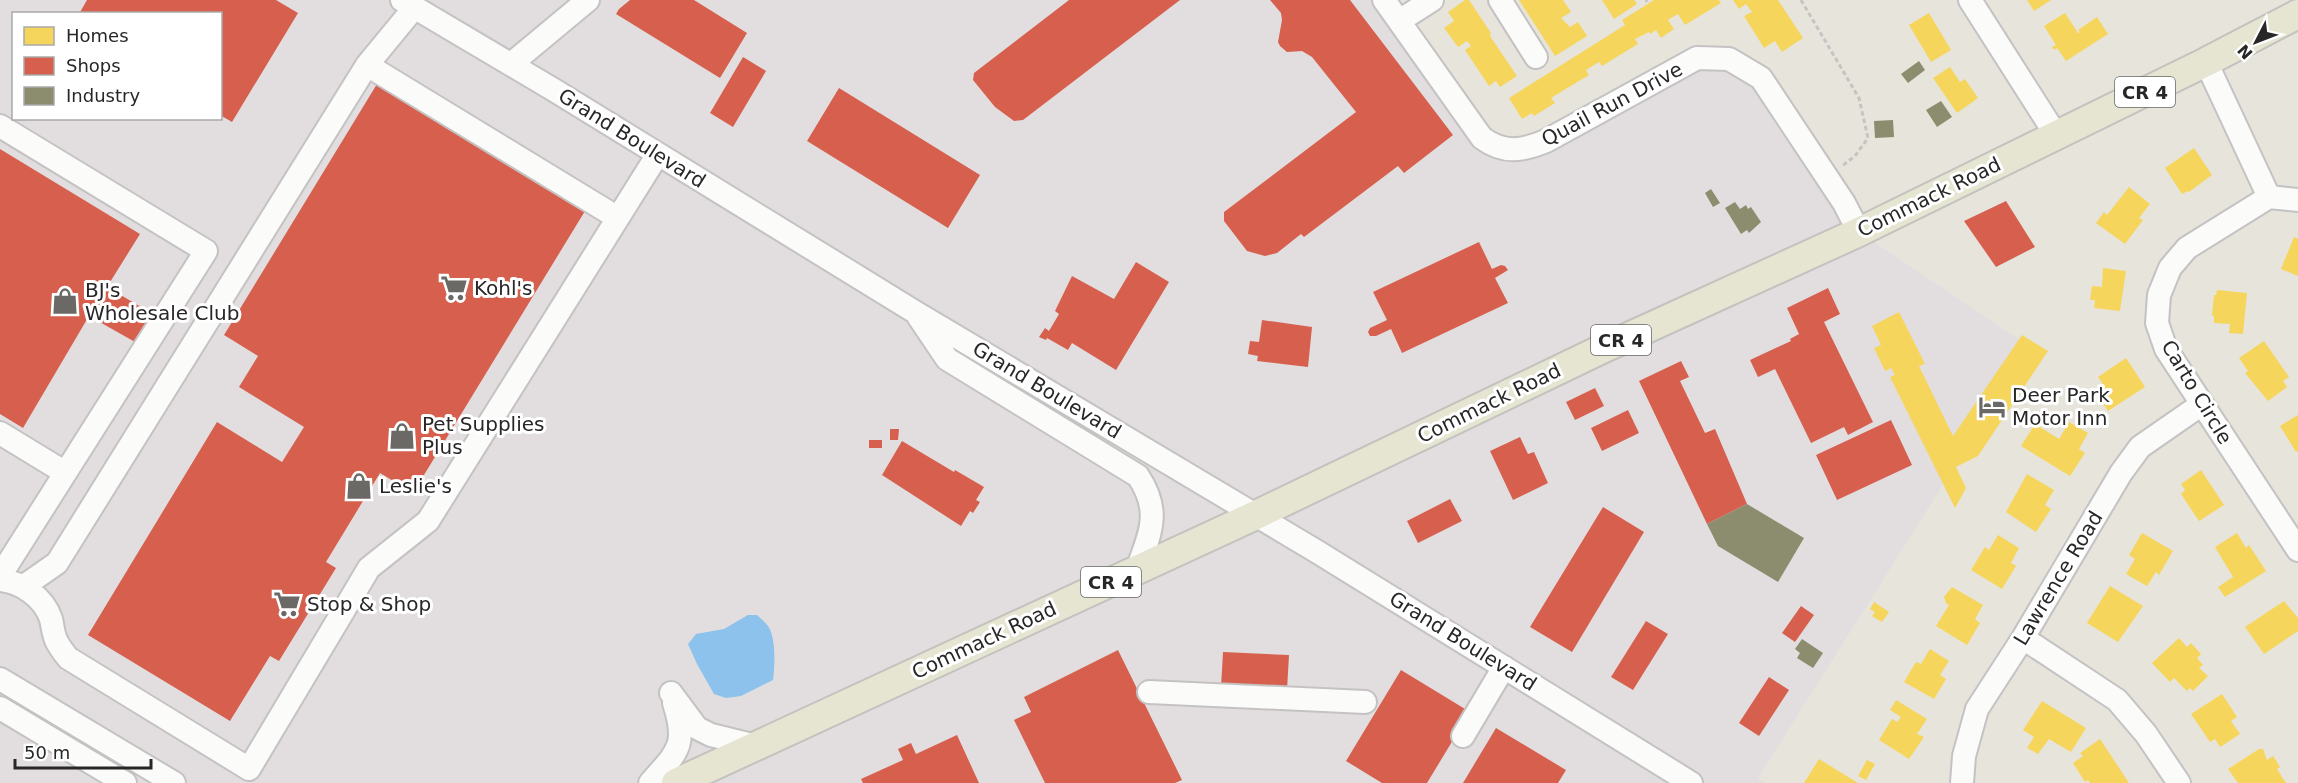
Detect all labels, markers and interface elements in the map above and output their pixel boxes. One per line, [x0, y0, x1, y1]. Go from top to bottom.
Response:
legend [12, 12, 222, 120]
north arrow [2226, 12, 2286, 72]
text: Homes [66, 25, 129, 46]
text: N [2234, 40, 2257, 63]
text: Shops [66, 55, 121, 76]
street label: Quail Run Drive [1537, 57, 1687, 151]
road number: CR 4 [2115, 77, 2175, 107]
street label: Grand Boulevard [554, 83, 710, 193]
text: Industry [66, 85, 140, 106]
street label: Commack Road [1853, 152, 2005, 242]
supermarket icon: Kohl's [439, 273, 469, 303]
place label: Kohl's [474, 276, 533, 300]
place label: BJ's Wholesale Club [85, 278, 239, 325]
shop icon: BJ's Wholesale Club [50, 286, 80, 316]
road number: CR 4 [1591, 325, 1651, 355]
street label: Grand Boulevard [968, 336, 1126, 444]
street label: Carto Circle [2157, 336, 2237, 448]
street label: Commack Road [1413, 358, 1565, 448]
place label: Deer Park Motor Inn [2012, 383, 2110, 430]
hotel icon: Deer Park Motor Inn [1977, 392, 2007, 422]
place label: Pet Supplies Plus [422, 412, 544, 459]
shop icon: Pet Supplies Plus [387, 421, 417, 451]
shop icon: Leslie's [344, 471, 374, 501]
place label: Leslie's [379, 474, 452, 498]
street label: Lawrence Road [2008, 507, 2108, 649]
road number: CR 4 [1081, 567, 1141, 597]
street label: Grand Boulevard [1385, 586, 1541, 696]
supermarket icon: Stop & Shop [272, 589, 302, 619]
place label: Stop & Shop [307, 592, 431, 616]
street label: Commack Road [908, 596, 1060, 684]
scale bar [15, 732, 152, 770]
text: 50 m [24, 742, 70, 763]

